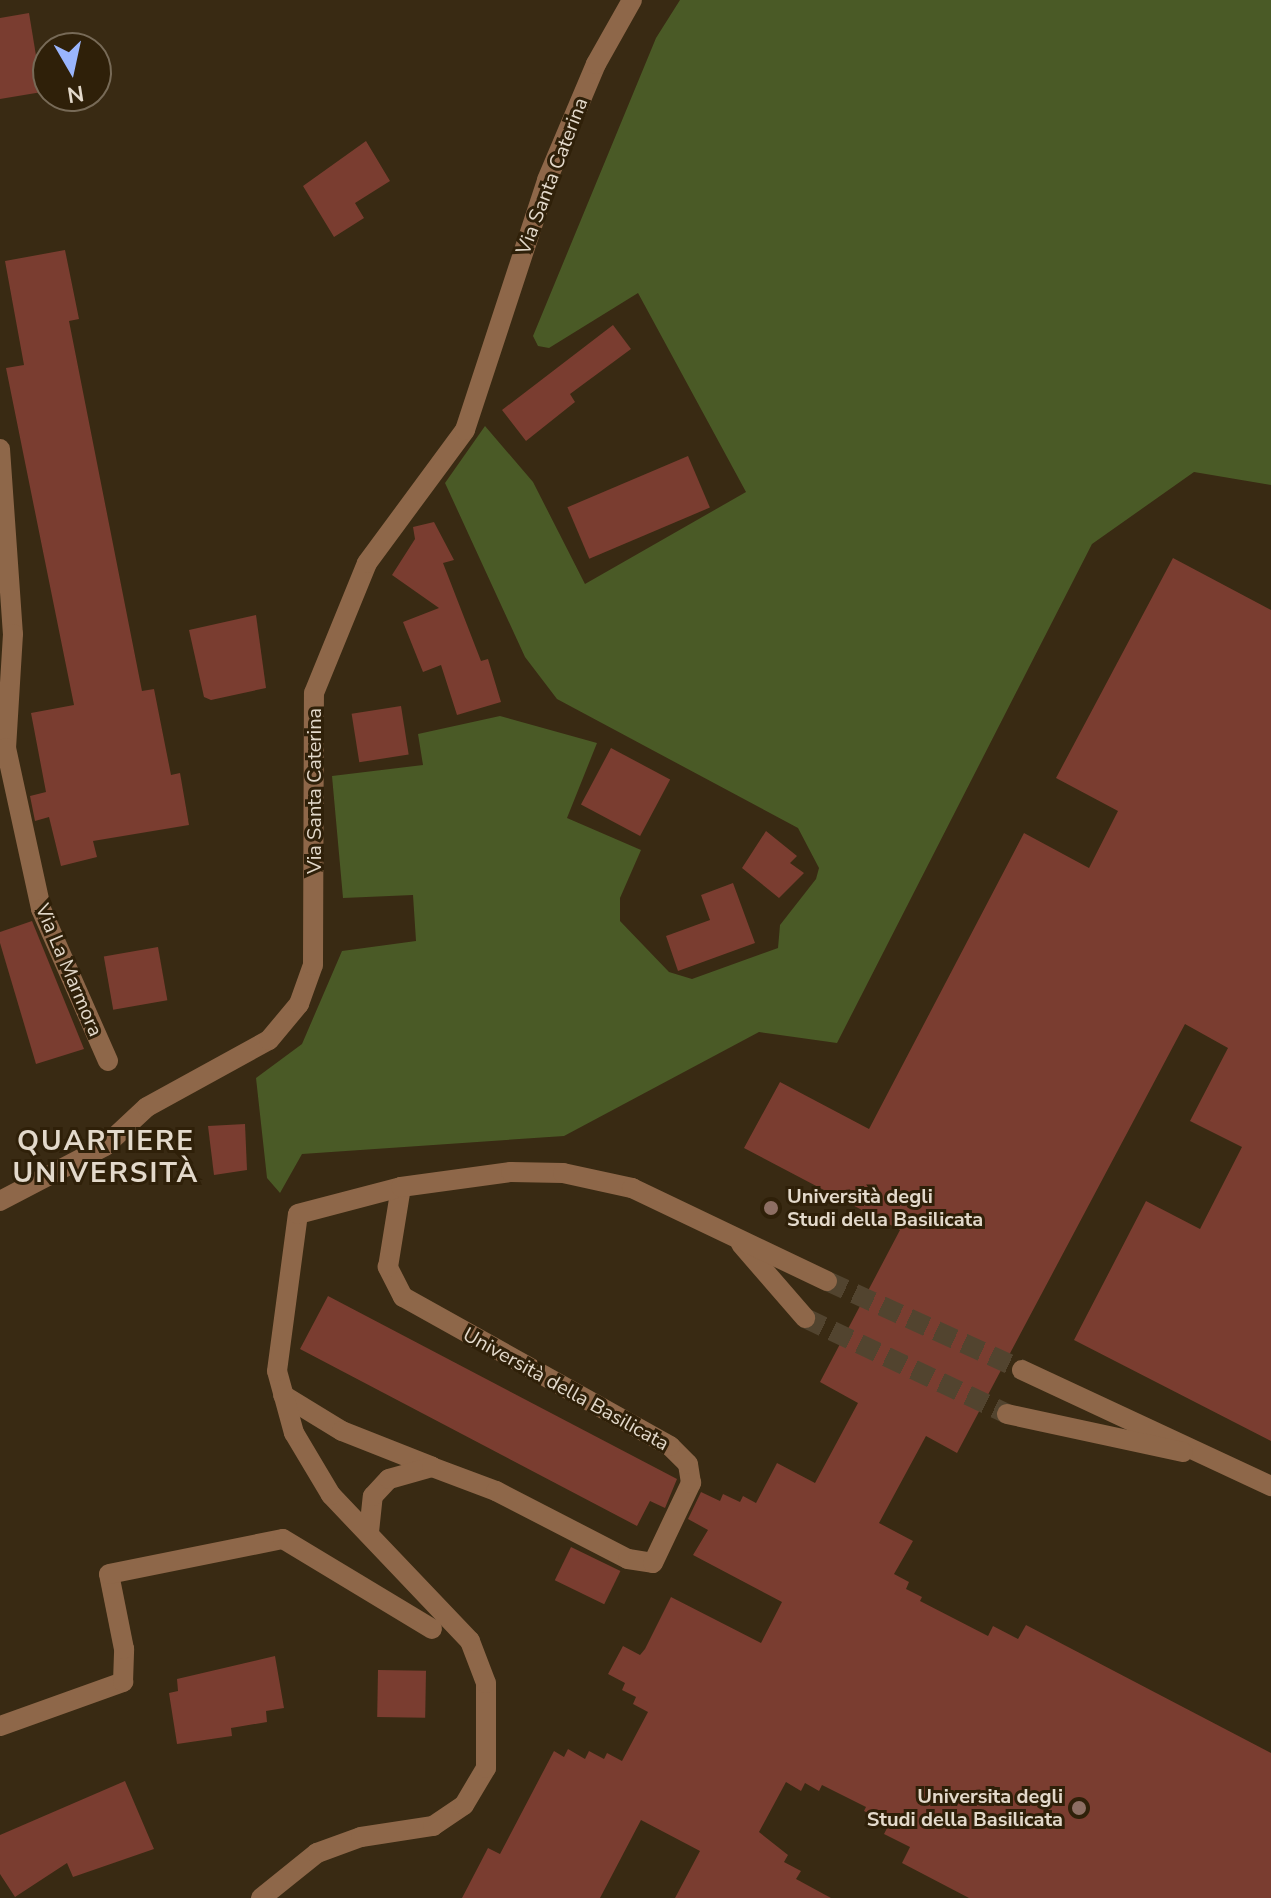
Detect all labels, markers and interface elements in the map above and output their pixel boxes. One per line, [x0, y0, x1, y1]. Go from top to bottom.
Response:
north arrow [32, 32, 112, 112]
text: N [65, 78, 86, 110]
street label: Via Santa Caterina [511, 94, 593, 258]
street label: Via Santa Caterina [302, 708, 326, 874]
street label: Via La Marmora [30, 900, 108, 1040]
district label: QUARTIERE UNIVERSITÀ [13, 1124, 199, 1190]
place label: Università degli Studi della Basilicata [787, 1184, 983, 1231]
marker: Università degli Studi della Basilicata [762, 1199, 780, 1217]
street label: Università della Basilicata [459, 1322, 673, 1456]
place label: Universita degli Studi della Basilicata [867, 1784, 1063, 1831]
marker: Universita degli Studi della Basilicata [1070, 1799, 1088, 1817]

